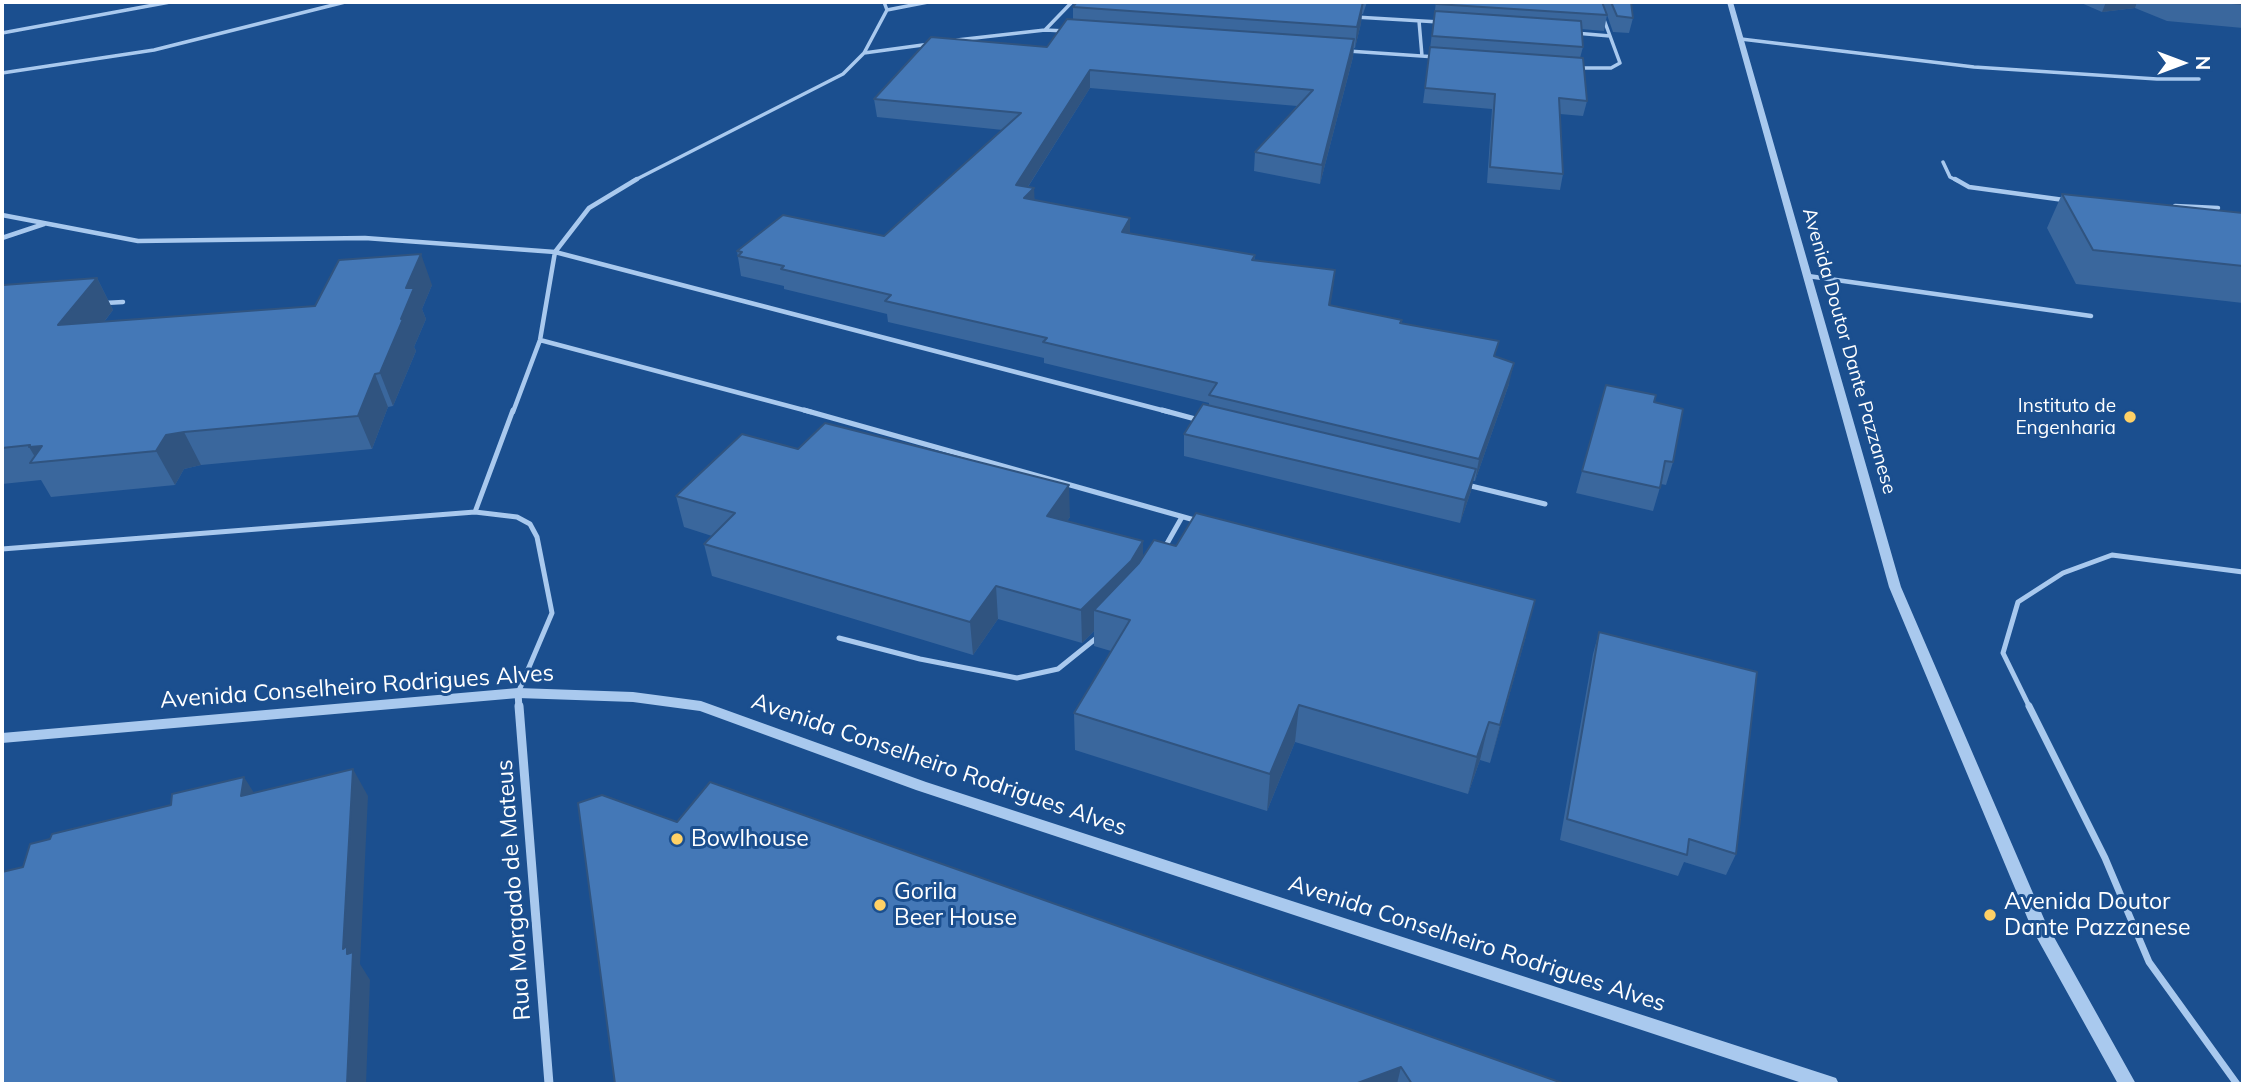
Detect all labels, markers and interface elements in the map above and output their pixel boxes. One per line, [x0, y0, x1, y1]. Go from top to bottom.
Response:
north arrow [2147, 28, 2217, 98]
text: N [2191, 56, 2215, 70]
street label: Avenida Doutor Dante Pazzanese [1797, 205, 1901, 497]
place label: Instituto de Engenharia [2015, 395, 2116, 439]
marker: Instituto de Engenharia [2122, 409, 2138, 425]
street label: Avenida Conselheiro Rodrigues Alves [159, 659, 555, 715]
street label: Avenida Conselheiro Rodrigues Alves [748, 688, 1130, 842]
street label: Rua Morgado de Mateus [491, 759, 537, 1021]
place label: Bowlhouse [691, 825, 809, 853]
marker: Bowlhouse [669, 831, 685, 847]
street label: Avenida Conselheiro Rodrigues Alves [1285, 870, 1669, 1018]
place label: Gorila Beer House [894, 878, 1017, 932]
place label: Avenida Doutor Dante Pazzanese [2004, 888, 2191, 942]
marker: Gorila Beer House [872, 897, 888, 913]
marker: Avenida Doutor Dante Pazzanese [1982, 907, 1998, 923]

